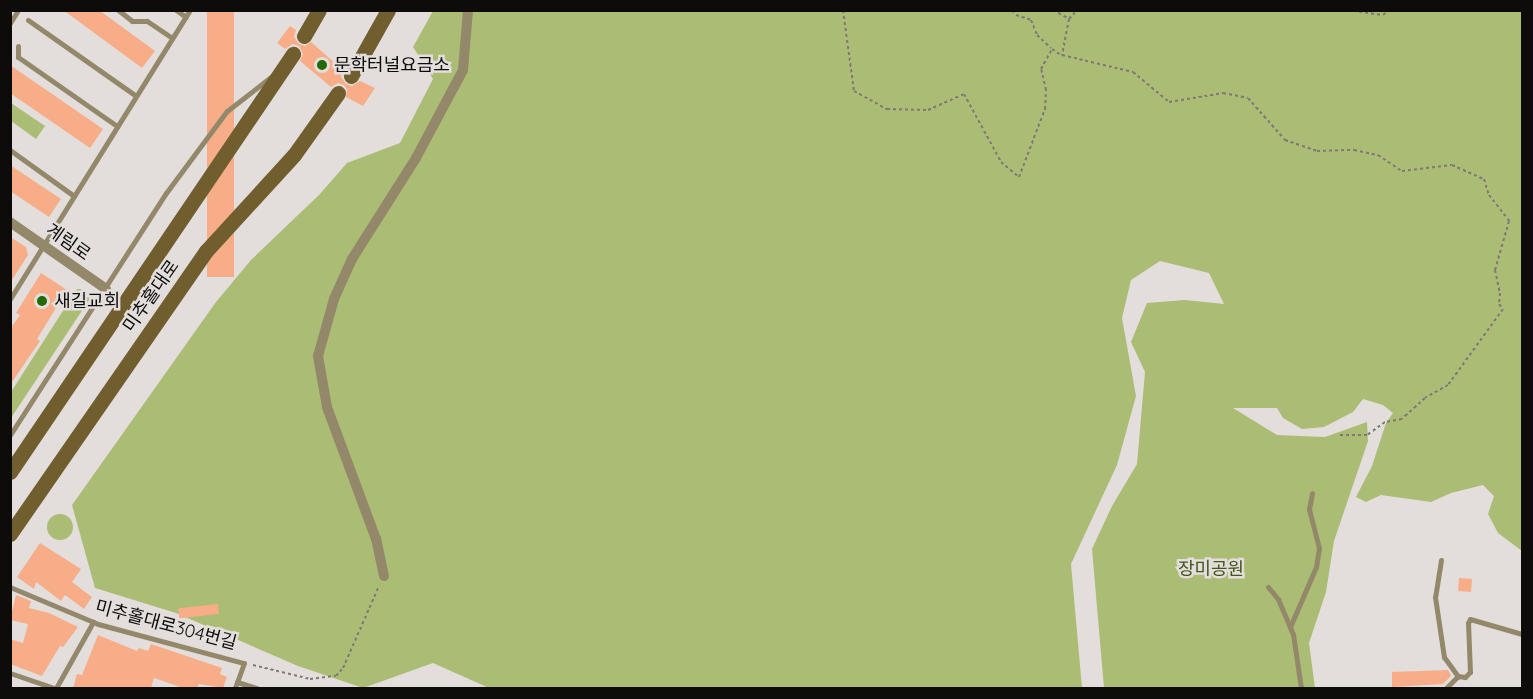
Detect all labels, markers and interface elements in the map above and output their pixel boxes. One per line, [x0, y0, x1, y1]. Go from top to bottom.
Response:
place label: 문학터널요금소 [334, 54, 450, 76]
marker: 문학터널요금소 [315, 58, 329, 72]
street label: 계림로 [41, 219, 95, 265]
street label: 미추홀대로 [118, 256, 184, 336]
place label: 새길교회 [54, 290, 120, 312]
marker: 새길교회 [35, 294, 49, 308]
park label: 장미공원 [1178, 558, 1244, 580]
street label: 미추홀대로304번길 [93, 596, 239, 654]

